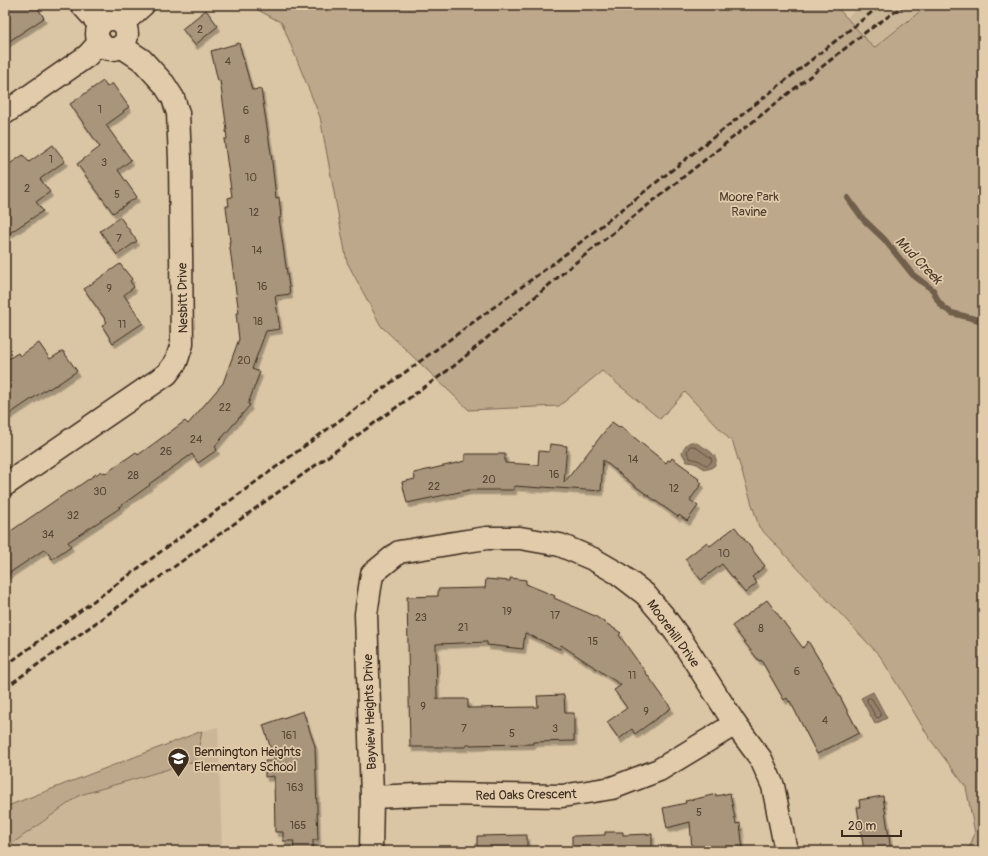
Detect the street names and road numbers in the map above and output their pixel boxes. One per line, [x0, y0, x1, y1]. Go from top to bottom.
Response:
street label: Nesbitt Drive [174, 262, 192, 333]
street label: Moorehill Drive [643, 597, 703, 671]
street label: Bayview Heights Drive [360, 653, 380, 770]
street label: Red Oaks Crescent [475, 786, 578, 804]

